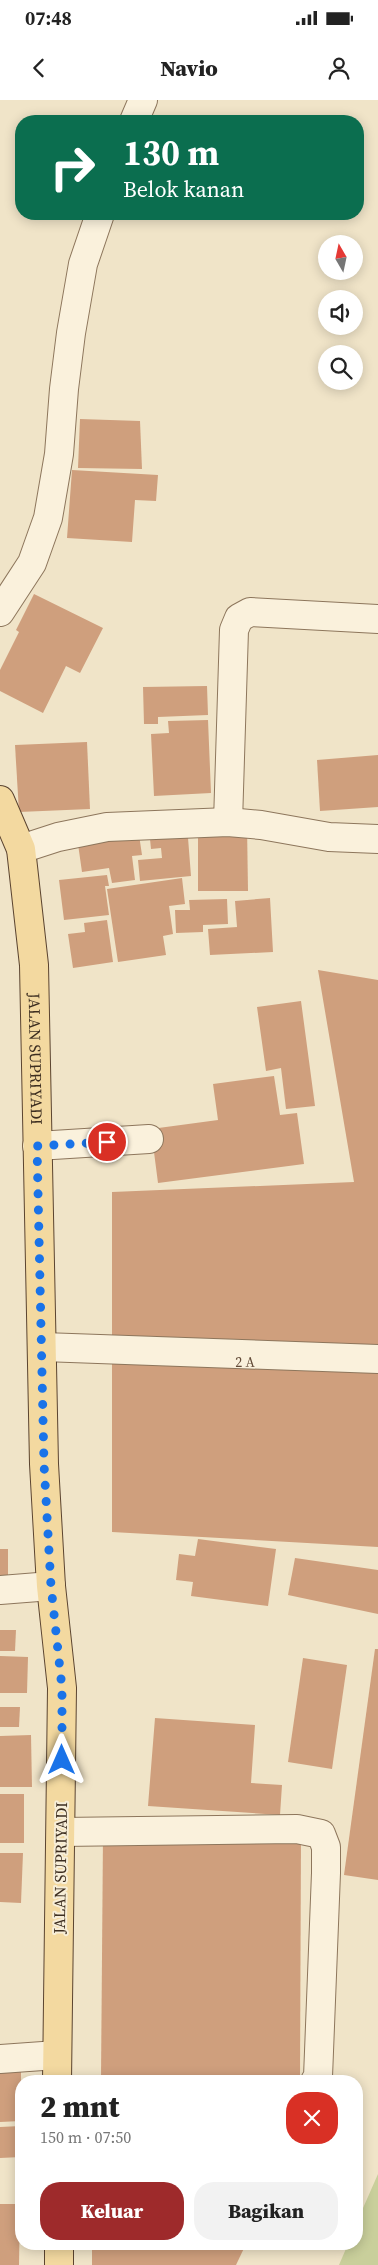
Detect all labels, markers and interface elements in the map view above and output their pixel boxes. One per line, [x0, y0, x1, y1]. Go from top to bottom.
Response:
text: 07:48 [25, 5, 72, 31]
text: Navio [160, 53, 218, 83]
icon: back [25, 54, 53, 82]
icon: person [325, 54, 353, 82]
text: 130 m [123, 129, 219, 177]
icon: right [40, 135, 105, 200]
text: Belok kanan [123, 174, 244, 204]
north arrow [318, 235, 362, 280]
map controls [318, 235, 363, 390]
button: sound [318, 290, 363, 335]
button: search [318, 345, 363, 390]
street label: JALAN SUPRIYADI [24, 992, 48, 1125]
pin [86, 1121, 128, 1163]
icon: arrive [93, 1128, 121, 1156]
house number: 2 A [235, 1352, 255, 1372]
position arrow [35, 1733, 87, 1785]
street label: JALAN SUPRIYADI [48, 1802, 72, 1935]
text: 2 mnt [40, 2086, 119, 2127]
button: close [286, 2092, 338, 2144]
text: 150 m · 07:50 [40, 2126, 131, 2148]
button: Keluar [40, 2182, 184, 2240]
button: Bagikan [194, 2182, 338, 2240]

